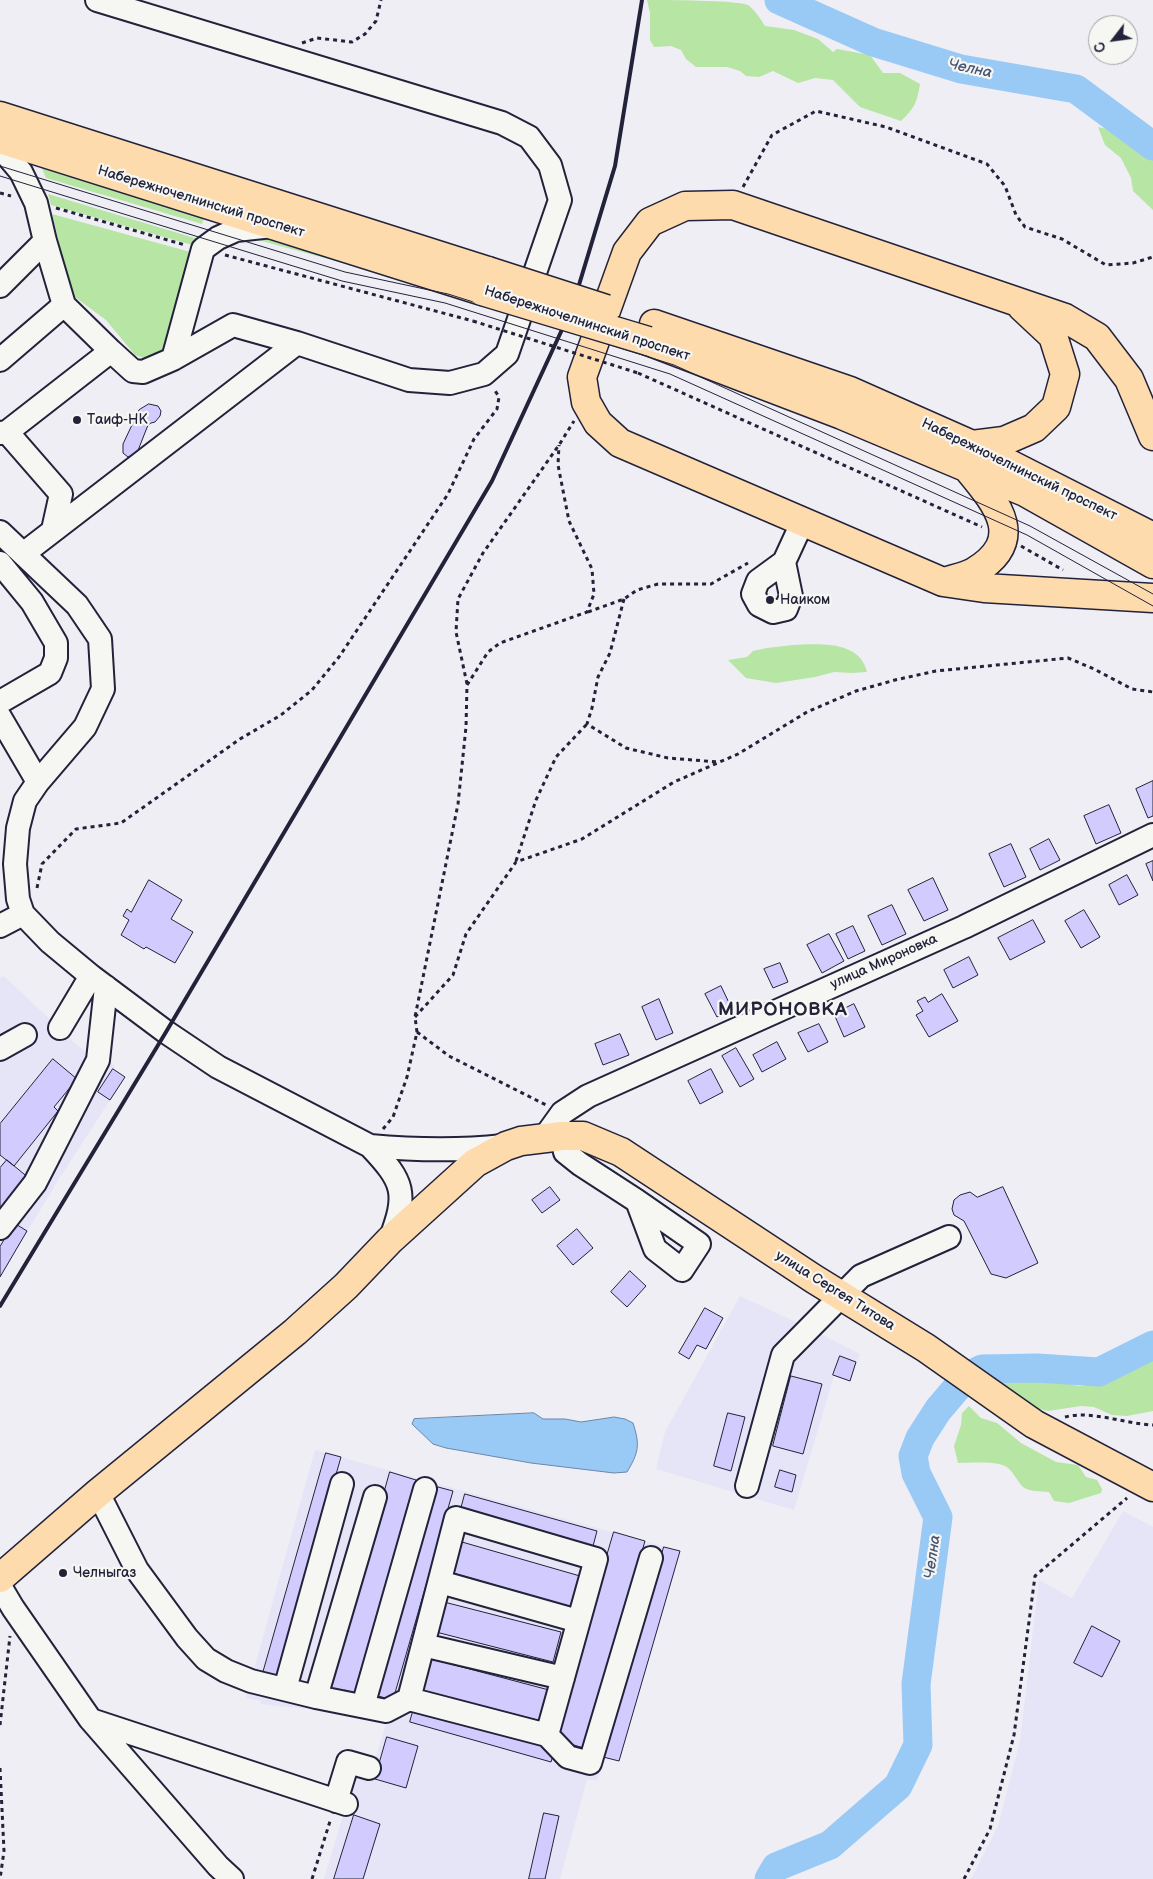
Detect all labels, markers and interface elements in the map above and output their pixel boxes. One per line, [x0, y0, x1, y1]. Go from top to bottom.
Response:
north arrow [1088, 15, 1138, 65]
text: С [1091, 39, 1110, 56]
water label: Челна [946, 56, 994, 82]
street label: Набережночелнинский проспект [96, 162, 306, 242]
street label: Набережночелнинский проспект [482, 283, 692, 365]
place label: Таиф-НК [87, 412, 147, 428]
marker: Таиф-НК [71, 414, 83, 426]
street label: Набережночелнинский проспект [919, 415, 1119, 525]
place label: Наиком [780, 592, 830, 608]
marker: Наиком [764, 594, 776, 606]
street label: улица Мироновка [828, 931, 940, 993]
district label: МИРОНОВКА [717, 999, 849, 1021]
street label: улица Сергея Титова [772, 1247, 898, 1335]
water label: Челна [921, 1534, 945, 1580]
place label: Челныгаз [73, 1565, 136, 1581]
marker: Челныгаз [57, 1567, 69, 1579]

